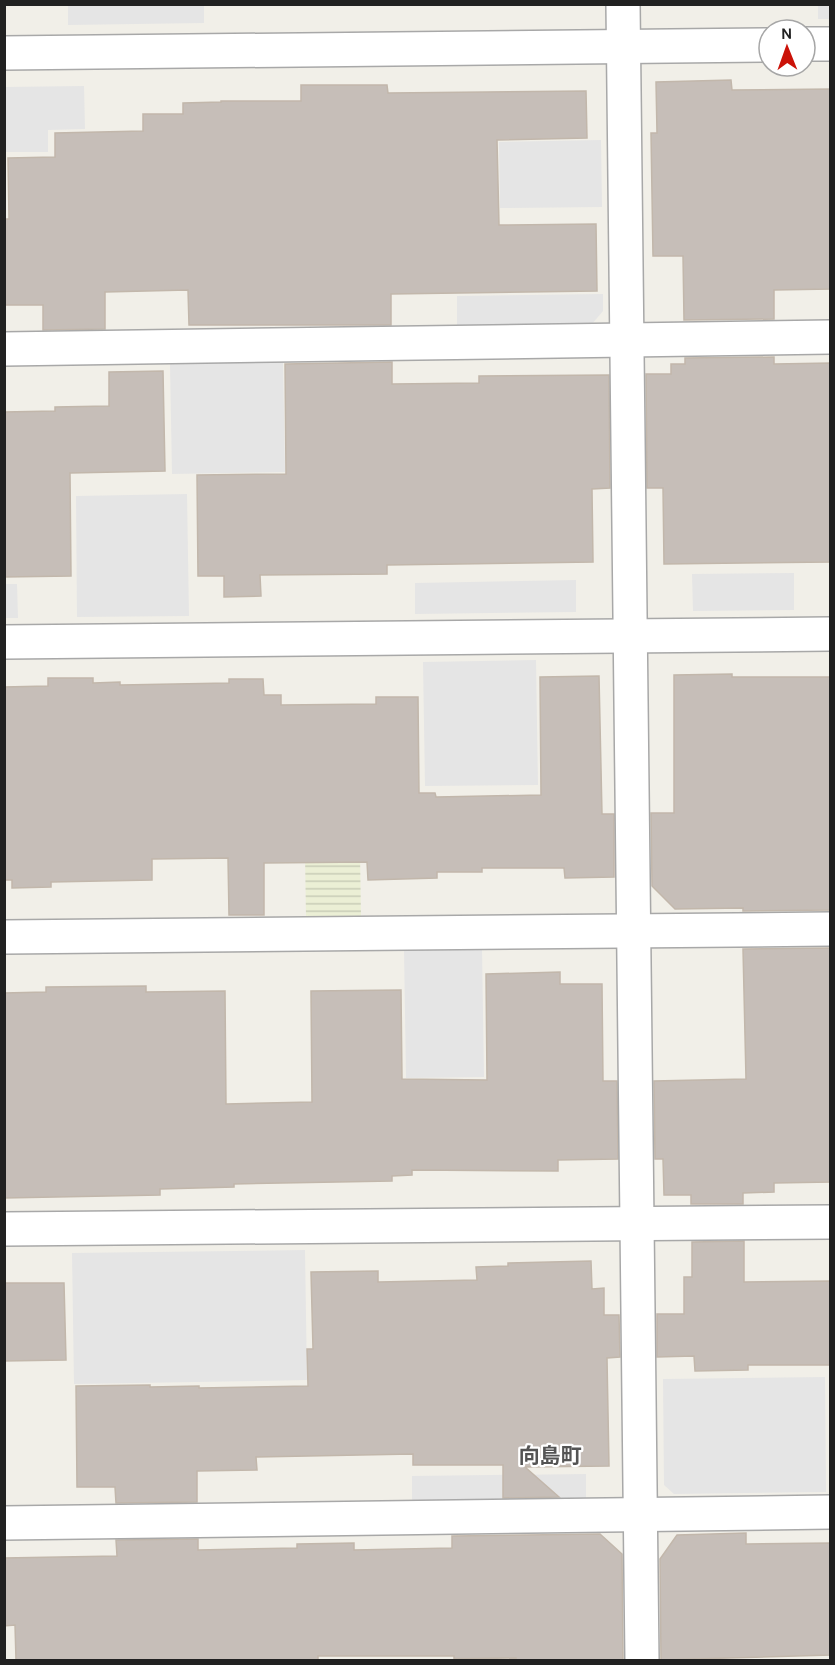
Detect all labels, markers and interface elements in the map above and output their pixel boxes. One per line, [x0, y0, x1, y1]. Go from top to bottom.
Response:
north arrow [757, 18, 817, 78]
text: N [781, 24, 793, 43]
district label: 向島町 [519, 1444, 582, 1468]

